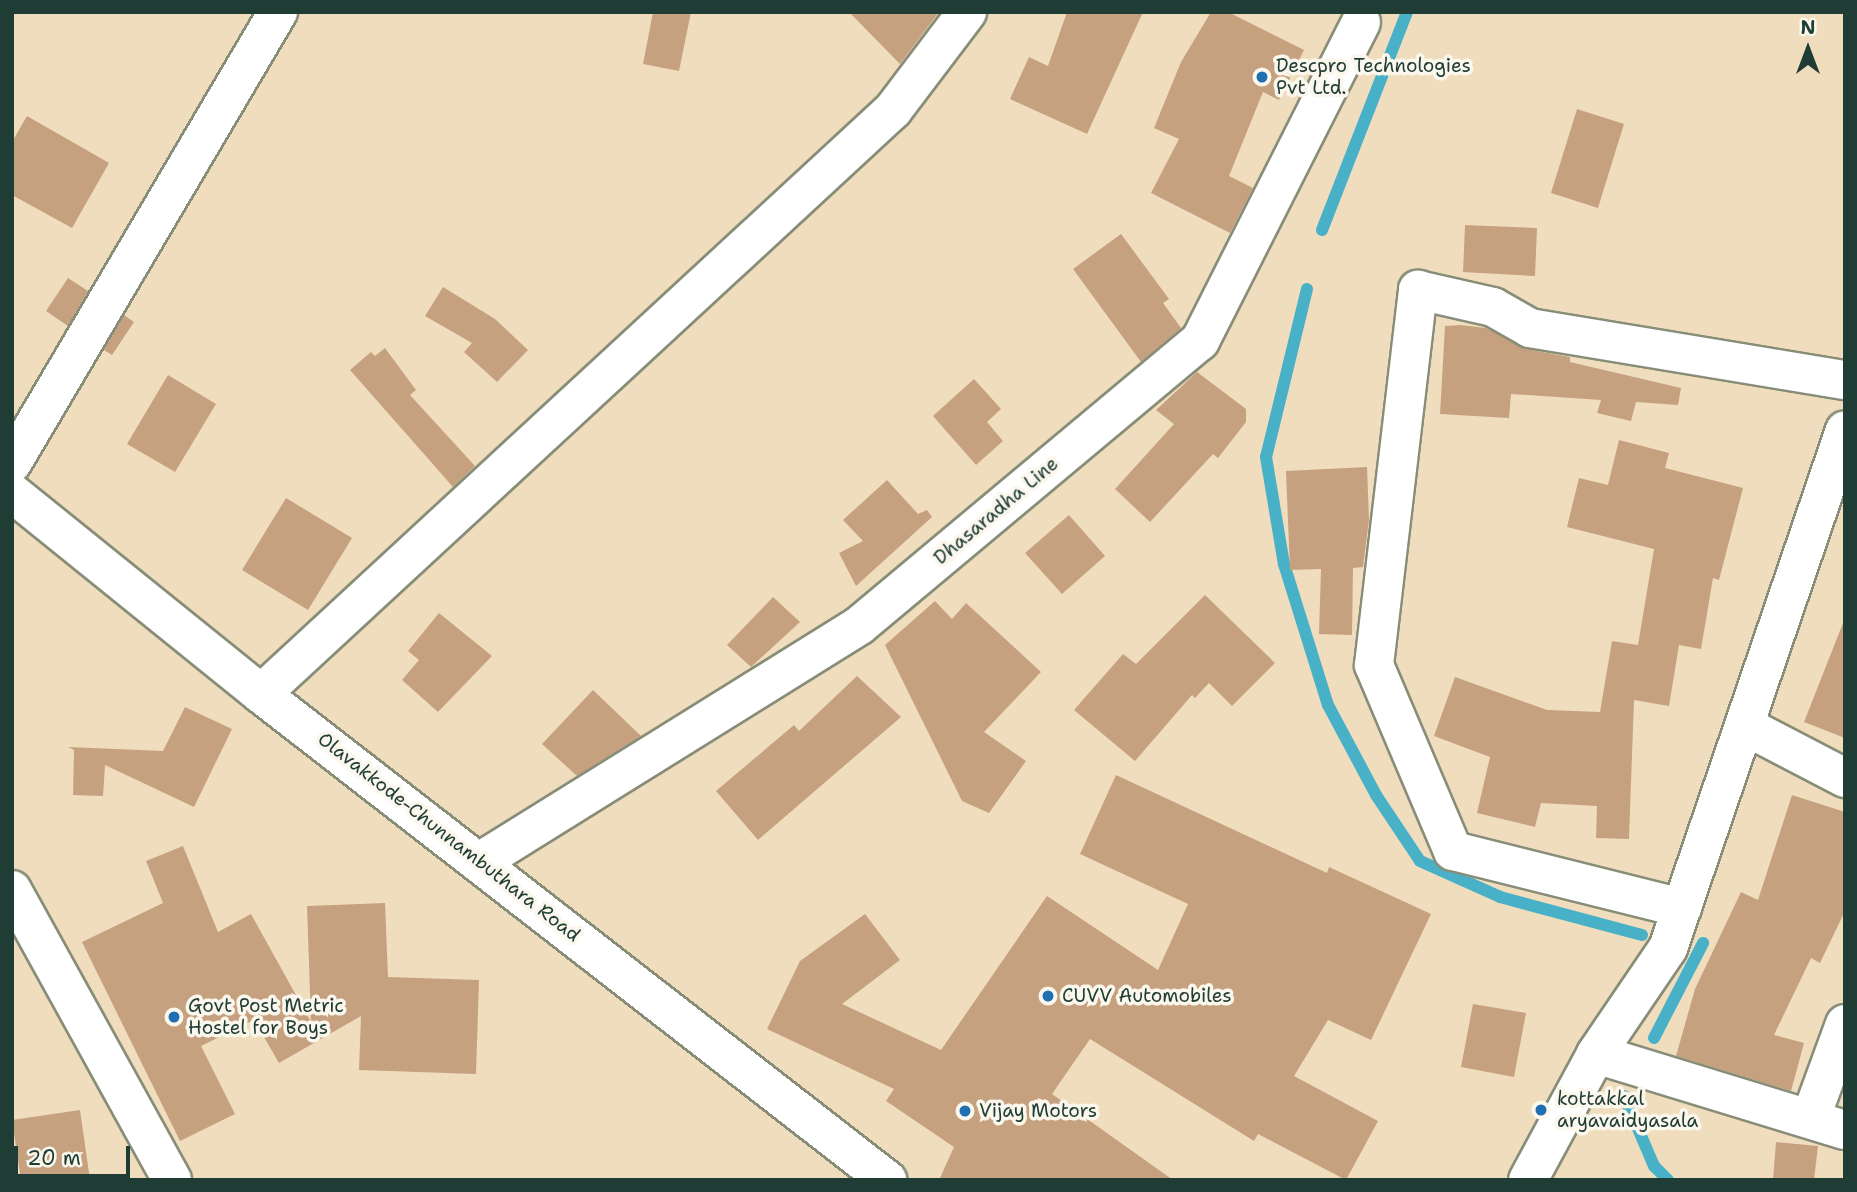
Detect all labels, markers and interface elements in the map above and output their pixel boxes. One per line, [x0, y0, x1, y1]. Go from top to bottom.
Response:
north arrow [1773, 14, 1843, 84]
text: N [1800, 15, 1816, 40]
place label: Descpro Technologies Pvt Ltd. [1276, 55, 1471, 99]
marker: Descpro Technologies Pvt Ltd. [1254, 69, 1270, 85]
street label: Dhasaradha Line [929, 452, 1063, 570]
street label: Olavakkode-Chunnambuthara Road [313, 727, 585, 947]
place label: CUVV Automobiles [1062, 985, 1232, 1007]
marker: CUVV Automobiles [1040, 988, 1056, 1004]
place label: Govt Post Metric Hostel for Boys [188, 995, 344, 1039]
marker: Govt Post Metric Hostel for Boys [166, 1009, 182, 1025]
place label: kottakkal aryavaidyasala [1557, 1088, 1698, 1132]
place label: Vijay Motors [979, 1100, 1097, 1122]
marker: kottakkal aryavaidyasala [1531, 1100, 1551, 1120]
marker: Vijay Motors [957, 1103, 973, 1119]
scale bar [18, 1132, 133, 1176]
text: 20 m [27, 1144, 81, 1172]

